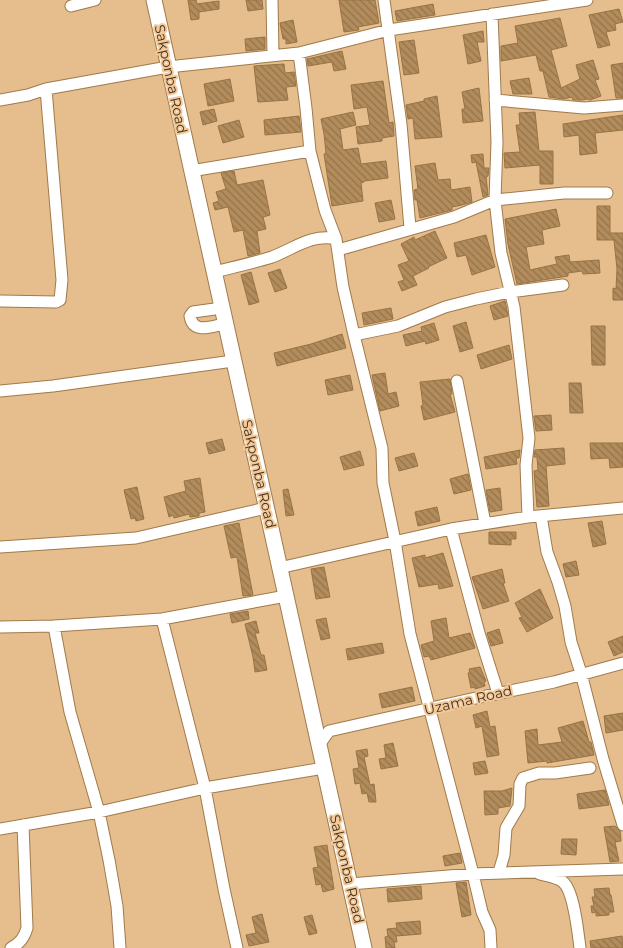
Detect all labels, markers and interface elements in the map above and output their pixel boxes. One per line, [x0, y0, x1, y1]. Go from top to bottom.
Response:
street label: Sakponba Road [151, 23, 191, 135]
street label: Sakponba Road [238, 418, 280, 530]
street label: Uzama Road [422, 681, 514, 719]
street label: Sakponba Road [326, 813, 368, 925]

